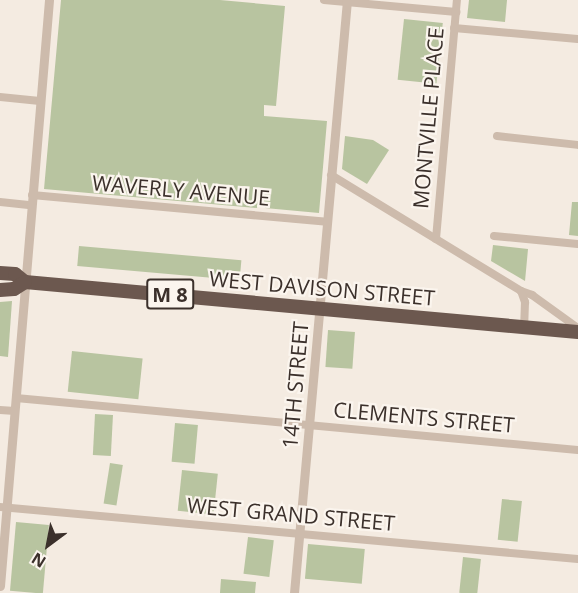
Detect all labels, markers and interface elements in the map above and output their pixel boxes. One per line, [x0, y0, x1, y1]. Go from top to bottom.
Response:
street label: MONTVILLE PLACE [408, 26, 448, 210]
street label: WAVERLY AVENUE [91, 170, 271, 210]
street label: WEST DAVISON STREET [208, 266, 436, 310]
road number: M 8 [146, 277, 194, 311]
street label: 14TH STREET [277, 320, 313, 450]
street label: CLEMENTS STREET [332, 397, 516, 437]
street label: WEST GRAND STREET [186, 492, 396, 536]
north arrow [18, 515, 78, 575]
text: N [27, 547, 50, 573]

